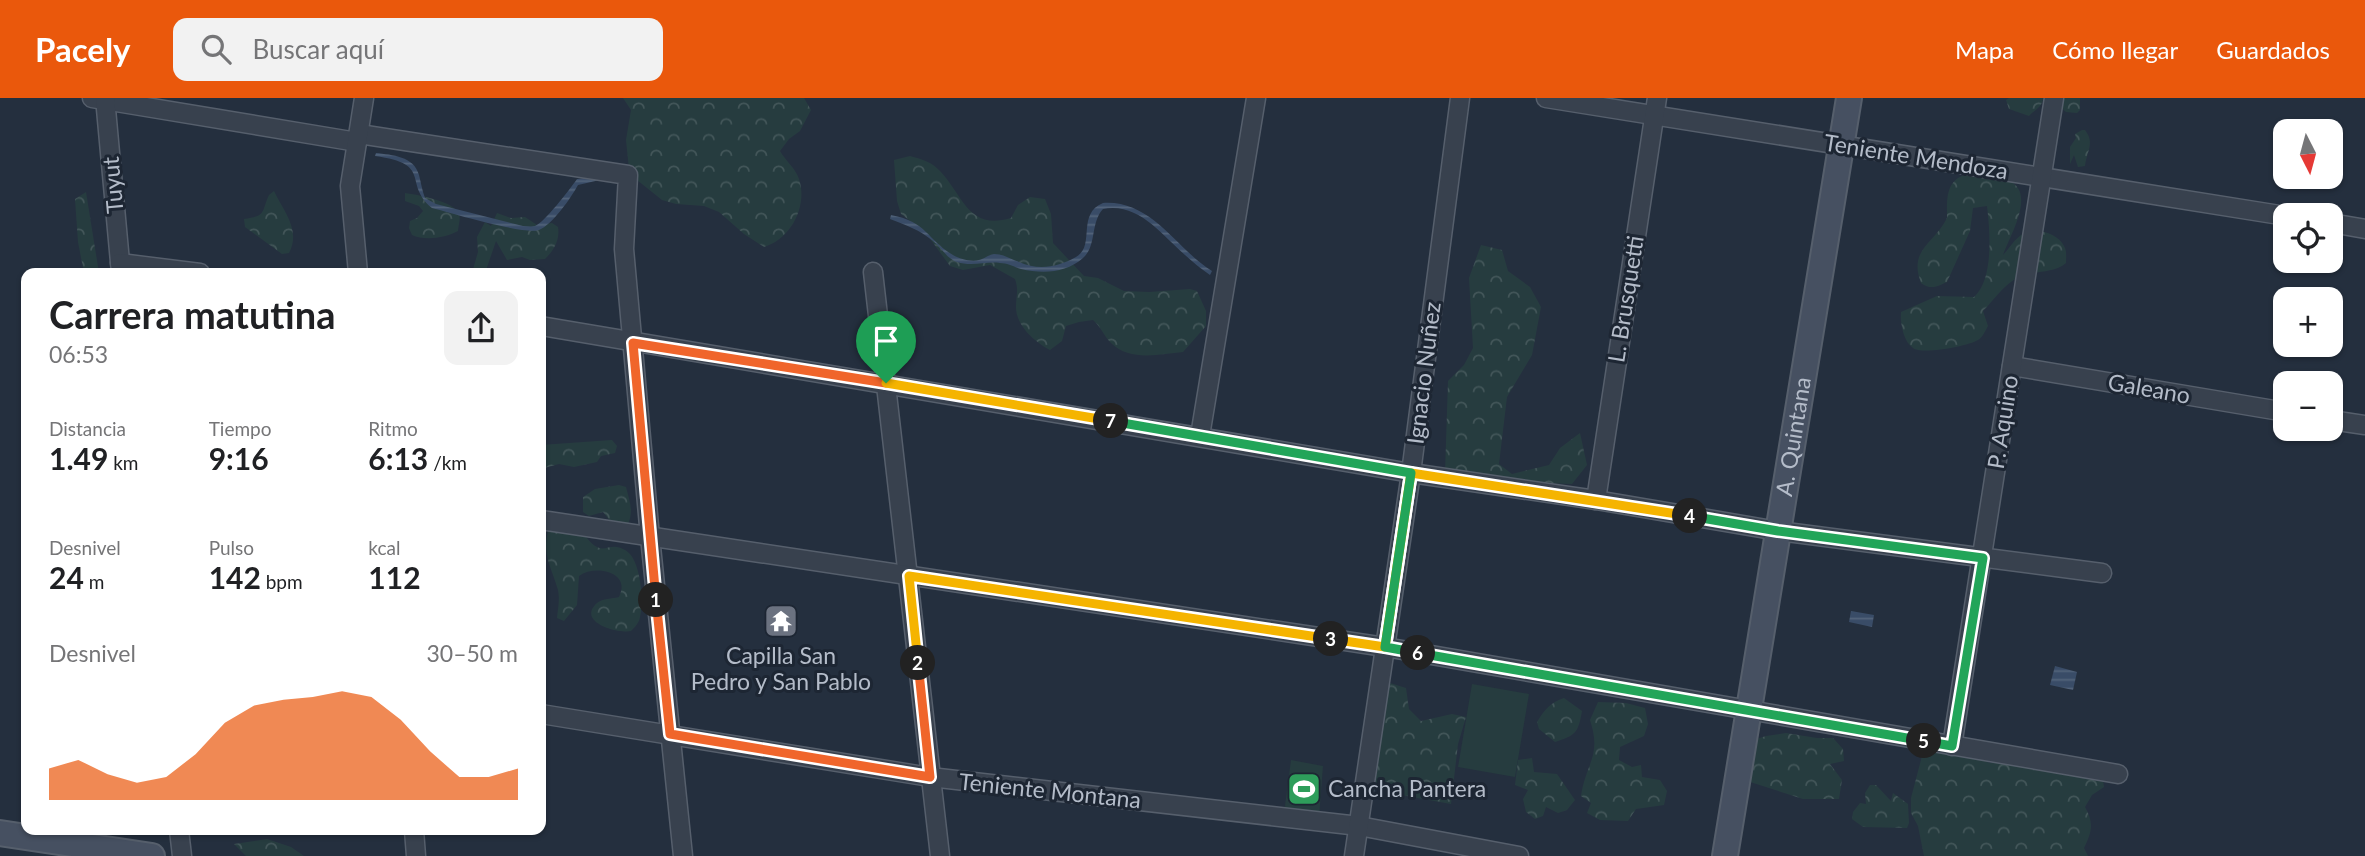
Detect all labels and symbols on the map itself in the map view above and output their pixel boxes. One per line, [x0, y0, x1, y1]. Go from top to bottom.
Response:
north arrow [2273, 119, 2343, 189]
street label: Teniente Mendoza [1822, 128, 2010, 184]
street label: Tuyut [96, 155, 128, 215]
street label: L. Brusquetti [1601, 233, 1649, 364]
street label: Ignacio Nuñez [1400, 300, 1446, 446]
pin [856, 311, 916, 383]
street label: Galeano [2106, 367, 2192, 409]
street label: P. Aquino [1981, 373, 2023, 471]
street label: A. Quintana [1769, 375, 1816, 498]
pin: 7 [1094, 404, 1128, 438]
pin: 4 [1672, 498, 1708, 534]
pin: 1 [638, 582, 674, 618]
temple icon: Capilla San Pedro y San Pablo [762, 602, 800, 640]
pin: 3 [1314, 622, 1348, 656]
pin: 6 [1400, 636, 1436, 670]
place label: Capilla San Pedro y San Pablo [691, 641, 871, 695]
pin: 2 [900, 646, 936, 680]
pin: 5 [1906, 724, 1941, 758]
street label: Teniente Montana [958, 767, 1143, 813]
sports icon: Cancha Pantera [1285, 770, 1323, 808]
place label: Cancha Pantera [1328, 774, 1486, 802]

